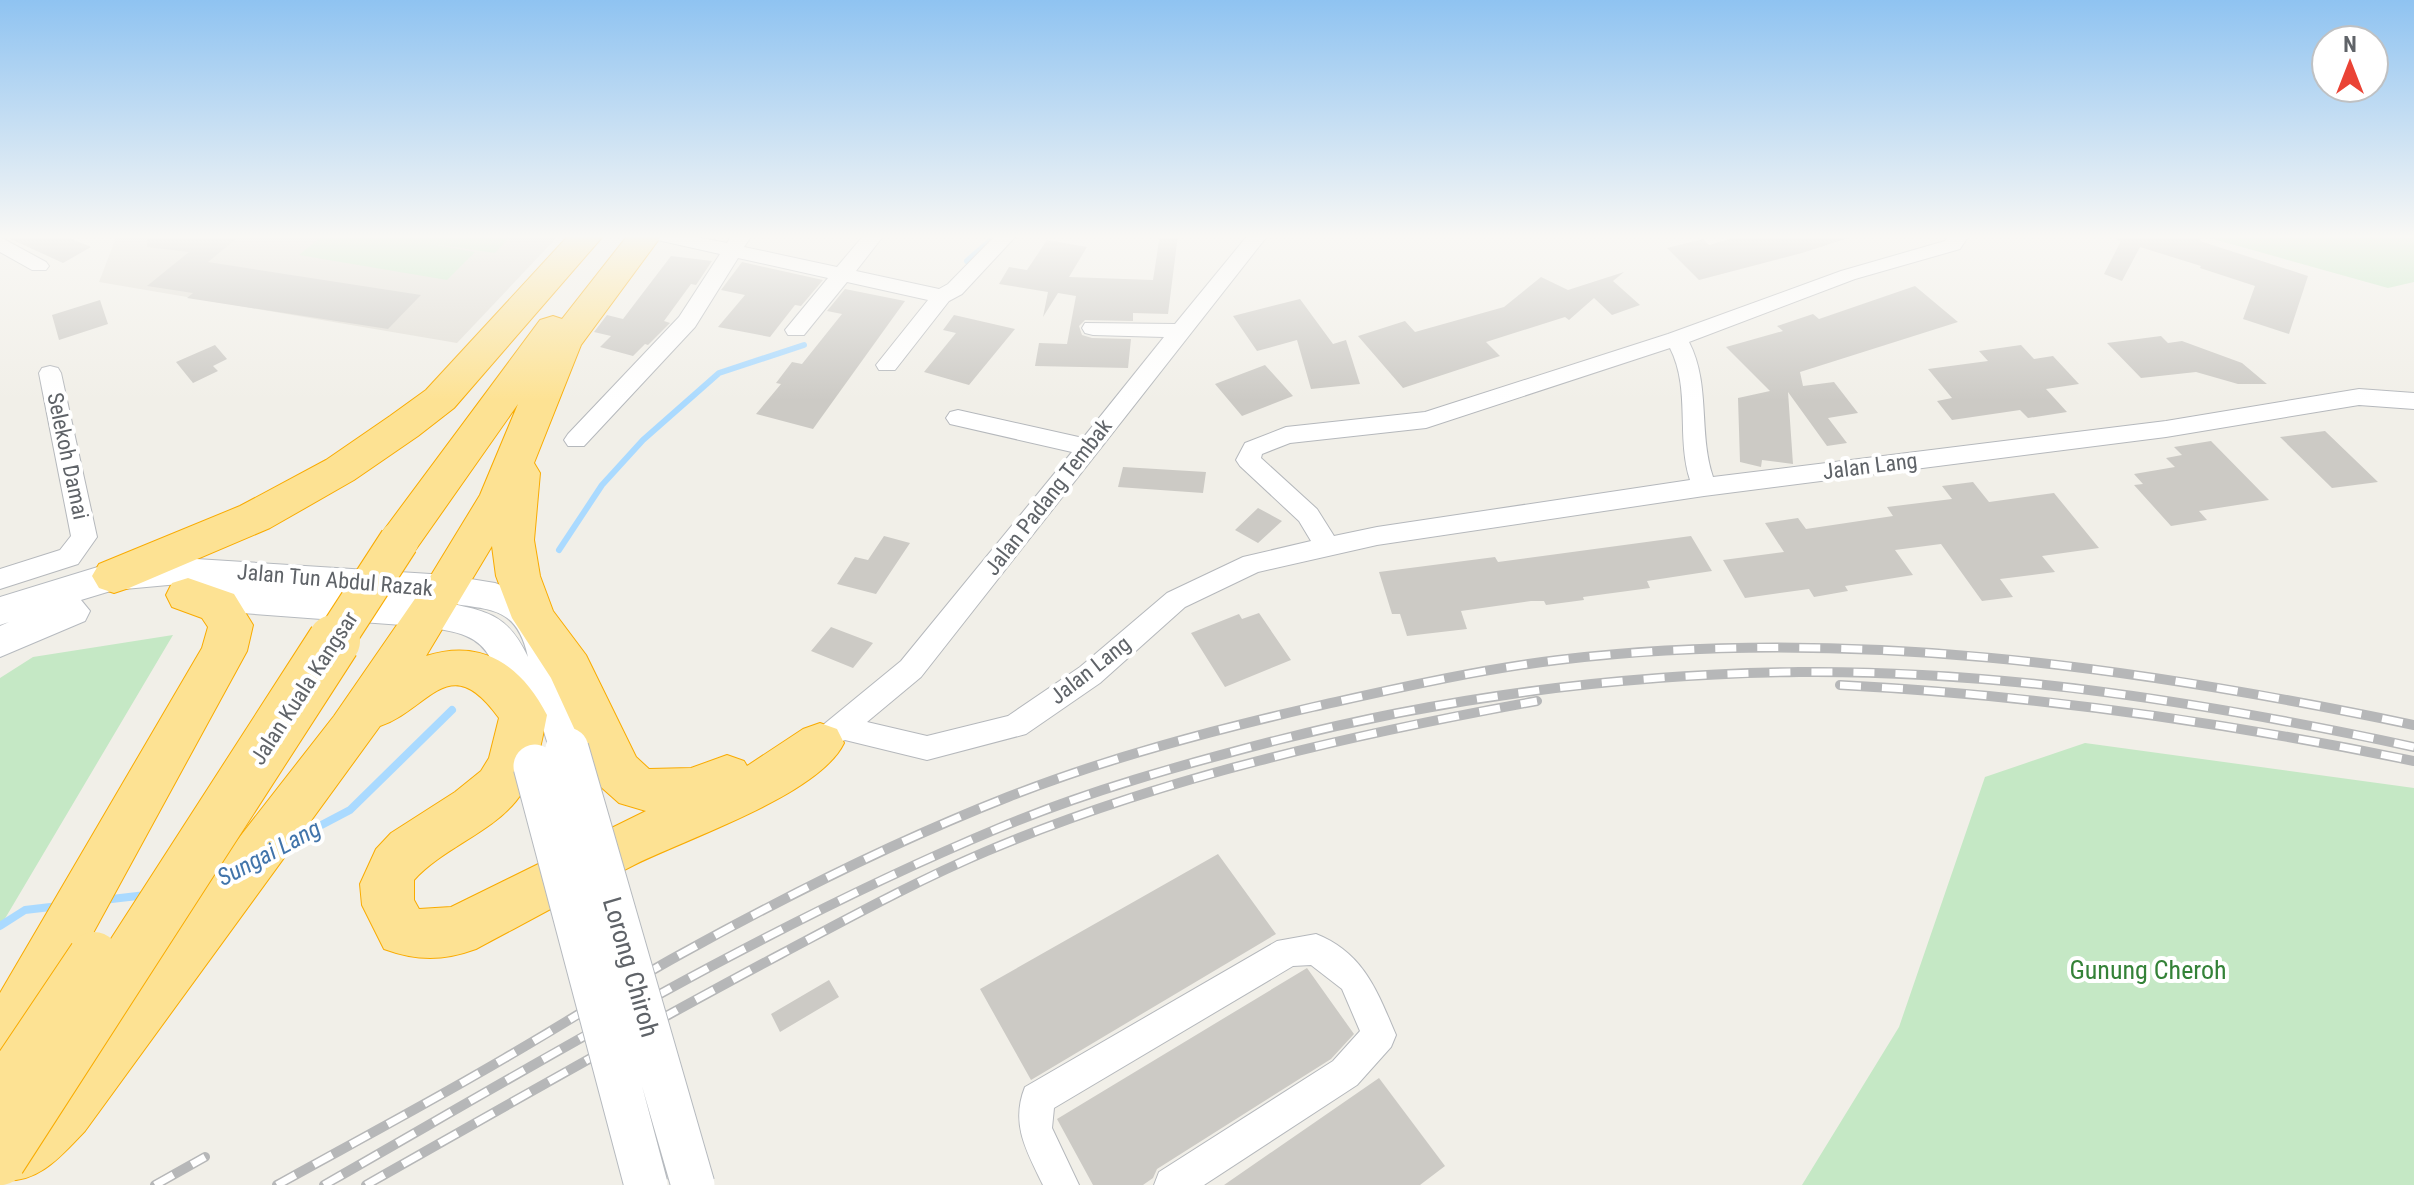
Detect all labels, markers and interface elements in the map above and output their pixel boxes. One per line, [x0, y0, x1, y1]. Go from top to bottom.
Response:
north arrow [2310, 24, 2390, 104]
text: N [2343, 32, 2357, 57]
street label: Selekoh Damai [42, 390, 94, 522]
street label: Jalan Padang Tembak [979, 414, 1117, 580]
street label: Jalan Lang [1821, 448, 1919, 484]
street label: Jalan Tun Abdul Razak [236, 559, 434, 601]
street label: Jalan Kuala Kangsar [245, 607, 363, 769]
street label: Jalan Lang [1045, 631, 1135, 709]
water label: Sungai Lang [213, 814, 325, 892]
street label: Lorong Chiroh [597, 894, 665, 1040]
park label: Gunung Cheroh [2069, 955, 2227, 985]

